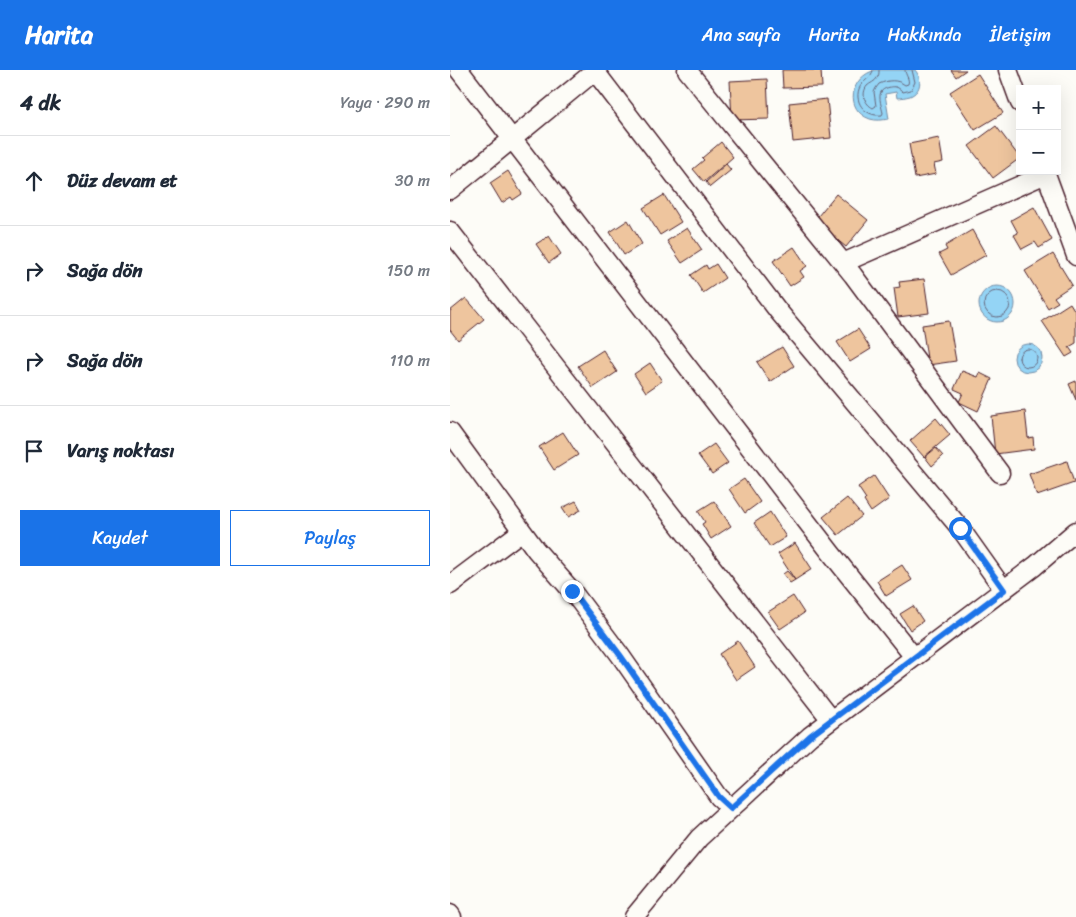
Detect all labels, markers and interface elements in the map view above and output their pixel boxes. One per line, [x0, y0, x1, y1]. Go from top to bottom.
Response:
text: Harita [25, 14, 93, 56]
text: Ana sayfa [702, 19, 780, 51]
text: Harita [808, 19, 859, 51]
text: Hakkında [887, 19, 962, 51]
text: İletişim [990, 19, 1051, 51]
text: 4 dk [20, 84, 61, 122]
map controls [1016, 85, 1061, 175]
button: + [1016, 85, 1061, 130]
text: Yaya · 290 m [340, 88, 430, 117]
button: − [1016, 130, 1061, 175]
text: Düz devam et [67, 164, 178, 197]
text: 30 m [395, 166, 430, 195]
icon: ahead [20, 167, 48, 195]
text: Sağa dön [67, 254, 142, 287]
text: 150 m [387, 256, 430, 285]
icon: right [20, 257, 48, 285]
text: Sağa dön [67, 344, 142, 377]
text: 110 m [390, 346, 430, 375]
icon: right [20, 347, 48, 375]
text: Varış noktası [67, 434, 174, 467]
icon: arrive [20, 437, 48, 465]
button: Kaydet [20, 510, 220, 566]
button: Paylaş [230, 510, 430, 566]
route start [949, 517, 972, 540]
route end [561, 580, 584, 603]

